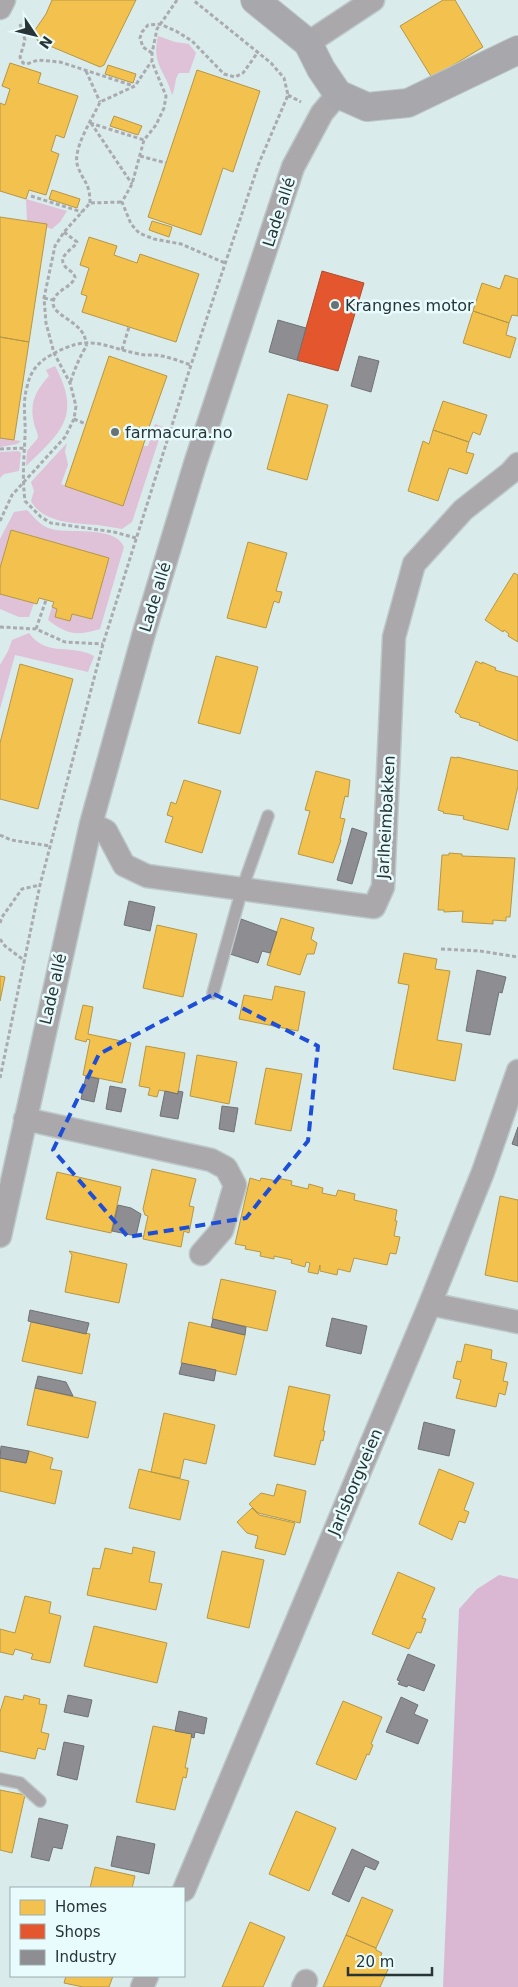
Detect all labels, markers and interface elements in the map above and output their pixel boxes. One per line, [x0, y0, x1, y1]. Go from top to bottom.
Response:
north arrow [10, 10, 60, 60]
text: N [36, 33, 56, 52]
street label: Lade allé [259, 175, 299, 249]
place label: Krangnes motor [345, 296, 474, 315]
marker: Krangnes motor [329, 299, 341, 311]
place label: farmacura.no [125, 423, 232, 442]
marker: farmacura.no [109, 426, 121, 438]
street label: Lade allé [135, 560, 175, 634]
street label: Jarlheimbakken [373, 755, 399, 880]
street label: Lade allé [36, 952, 70, 1026]
street label: Jarlsborgveien [324, 1426, 386, 1539]
legend [10, 1887, 185, 1977]
text: Homes [55, 1898, 107, 1916]
text: Shops [55, 1923, 101, 1941]
scale bar [348, 1944, 432, 1976]
text: Industry [55, 1948, 117, 1966]
text: 20 m [356, 1953, 394, 1971]

